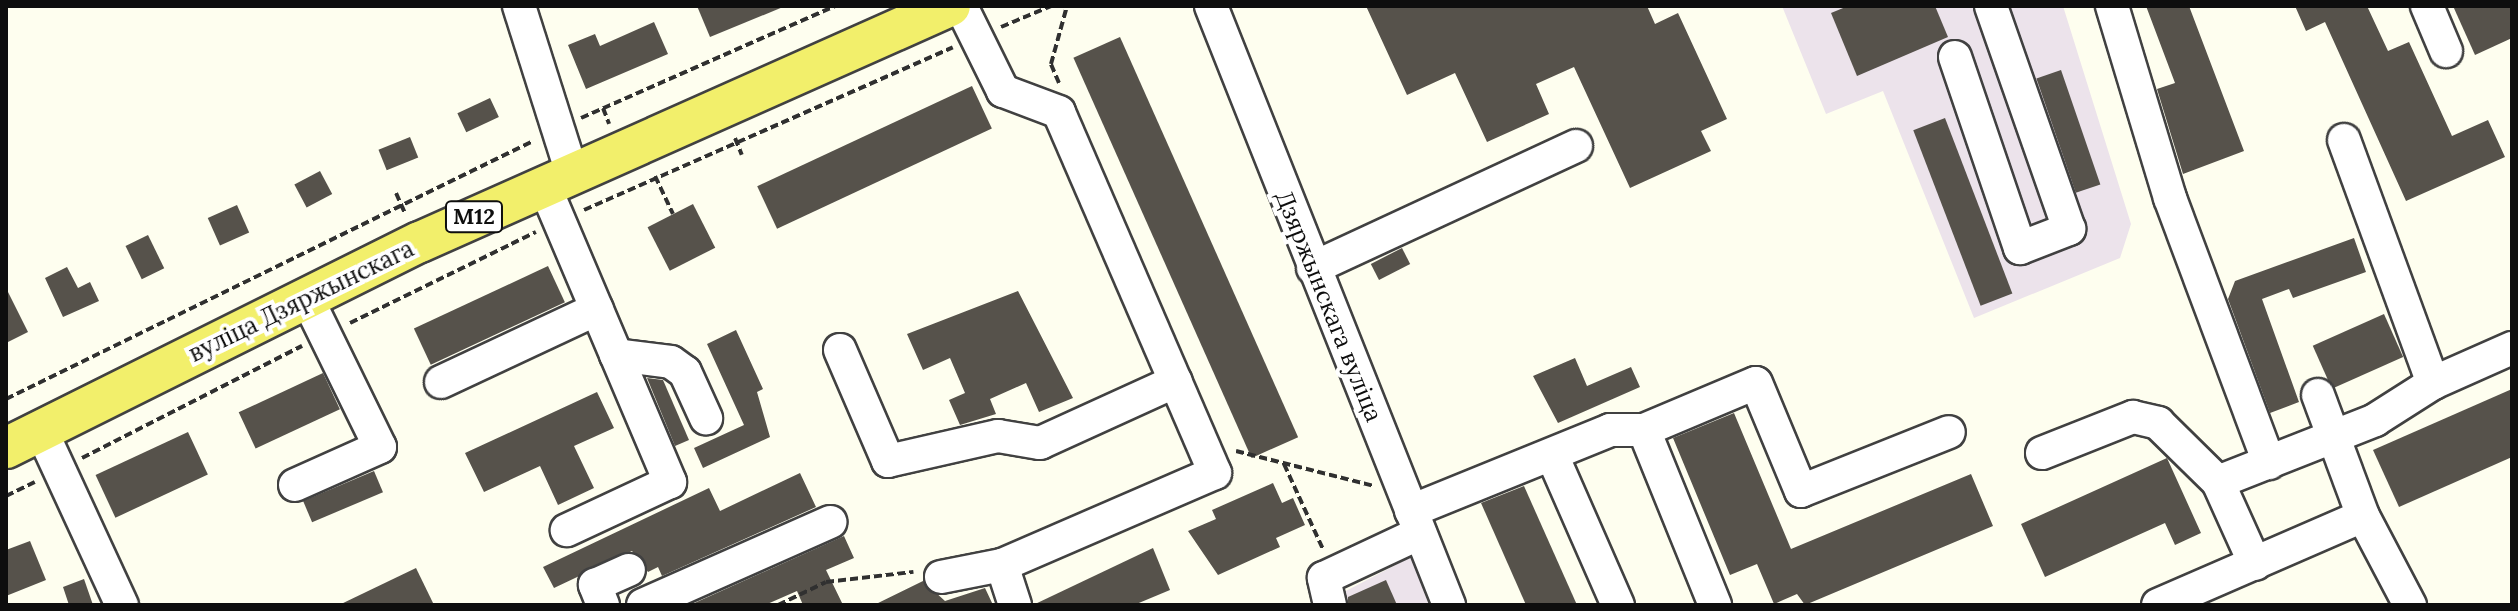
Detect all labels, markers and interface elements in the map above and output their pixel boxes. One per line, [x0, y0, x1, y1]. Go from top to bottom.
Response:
street label: Дзяржынскага вуліца [1269, 186, 1389, 426]
road number: М12 [444, 199, 504, 235]
street label: вуліца Дзяржынскага [184, 234, 418, 368]

